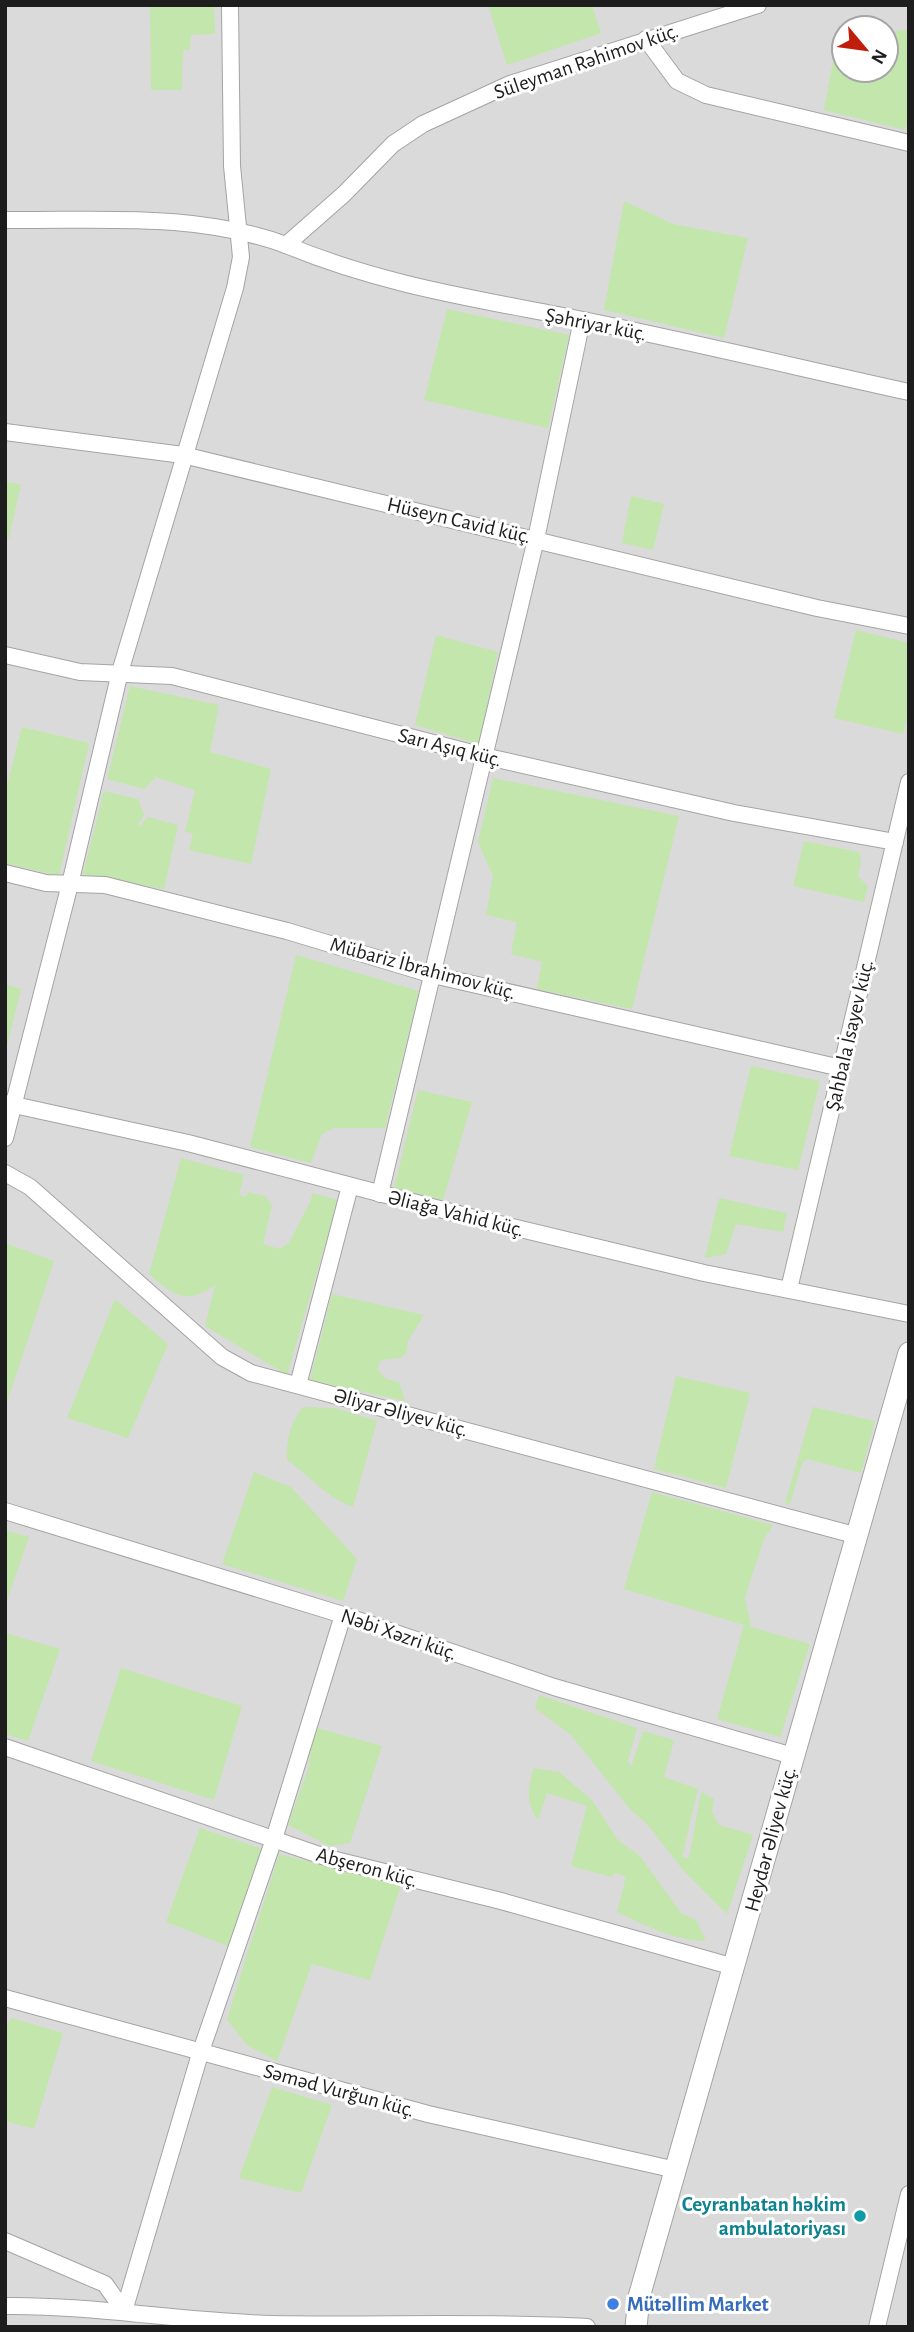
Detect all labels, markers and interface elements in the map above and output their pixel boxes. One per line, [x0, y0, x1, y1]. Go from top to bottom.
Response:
north arrow [830, 14, 900, 84]
street label: Süleyman Rəhimov küç. [491, 20, 681, 103]
text: N [867, 46, 890, 67]
street label: Şəhriyar küç. [544, 304, 648, 345]
street label: Hüseyn Cavid küç. [385, 494, 533, 547]
street label: Sarı Aşıq küç. [396, 724, 504, 770]
street label: Mübariz İbrahimov küç. [328, 933, 518, 1003]
street label: Şahbala İsayev küç. [821, 957, 877, 1113]
street label: Əliağa Vahid küç. [386, 1186, 526, 1241]
street label: Əliyar Əliyev küç. [331, 1384, 470, 1441]
street label: Nəbi Xəzri küç. [338, 1605, 460, 1664]
street label: Heydər Əliyev küç. [741, 1764, 800, 1914]
street label: Abşeron küç. [314, 1844, 420, 1891]
street label: Səməd Vurğun küç. [261, 2060, 417, 2121]
place label: Ceyranbatan həkim ambulatoriyası [682, 2194, 846, 2239]
marker: Ceyranbatan həkim ambulatoriyası [852, 2208, 868, 2224]
place label: Mütəllim Market [627, 2294, 769, 2315]
marker: Mütəllim Market [605, 2296, 621, 2312]

